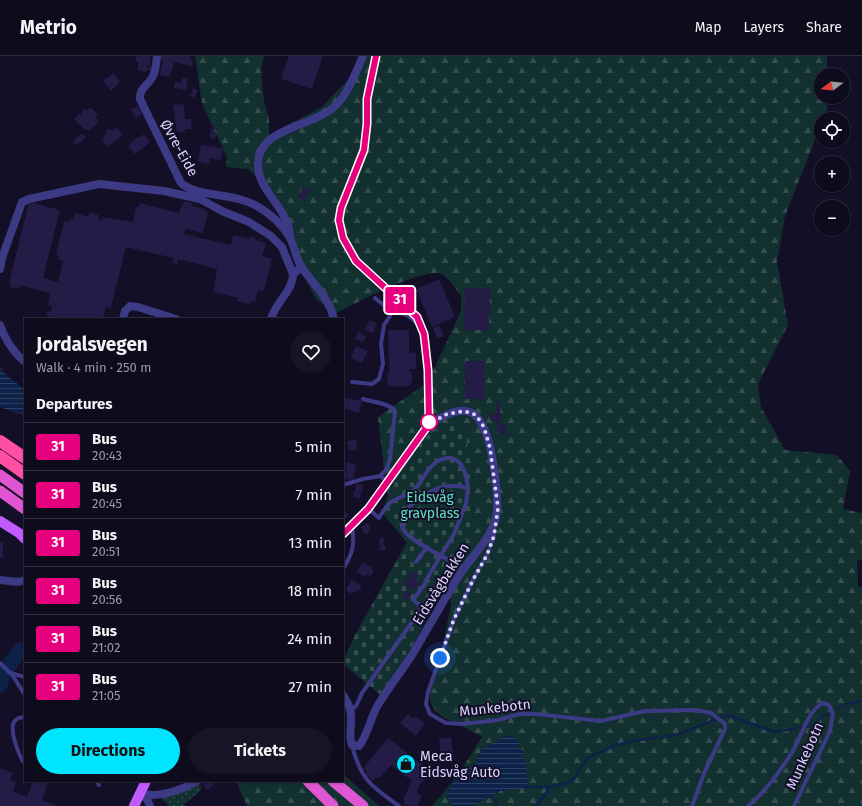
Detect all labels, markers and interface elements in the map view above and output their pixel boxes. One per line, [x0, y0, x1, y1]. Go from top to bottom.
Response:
text: Metrio [20, 16, 77, 39]
text: Map [695, 19, 721, 36]
text: Layers [743, 19, 784, 36]
text: Share [806, 19, 842, 36]
north arrow [814, 68, 850, 104]
map controls [814, 68, 850, 236]
button: locate [814, 112, 850, 148]
street label: Øvre-Eide [156, 117, 202, 179]
button: + [814, 156, 850, 192]
button: − [814, 200, 850, 236]
line badge: 31 [382, 287, 418, 313]
text: 31 [393, 291, 407, 308]
button: heart [290, 331, 332, 373]
text: Jordalsvegen [36, 333, 148, 356]
text: Walk · 4 min · 250 m [36, 360, 151, 375]
text: Departures [36, 395, 113, 413]
unlabelled marker [420, 413, 438, 431]
text: Bus [92, 430, 117, 448]
text: 31 [51, 438, 65, 455]
text: 5 min [295, 438, 332, 456]
text: 20:43 [92, 448, 122, 463]
text: Bus [92, 478, 117, 496]
text: 31 [51, 486, 65, 503]
text: 7 min [295, 486, 332, 504]
park label: Eidsvåg gravplass [400, 489, 460, 522]
text: 20:45 [92, 496, 122, 511]
text: Bus [92, 526, 117, 544]
text: 31 [51, 534, 65, 551]
text: 13 min [288, 534, 332, 552]
street label: Eidsvågbakken [409, 540, 473, 628]
text: 20:51 [92, 544, 120, 559]
text: Bus [92, 574, 117, 592]
text: 31 [51, 582, 65, 599]
text: 18 min [287, 582, 332, 600]
text: 20:56 [92, 592, 122, 607]
text: Bus [92, 622, 117, 640]
text: 31 [51, 630, 65, 647]
text: 24 min [287, 630, 332, 648]
text: 21:02 [92, 640, 120, 655]
your location [430, 648, 450, 668]
text: Bus [92, 670, 117, 688]
text: 31 [51, 678, 65, 695]
text: 27 min [288, 678, 332, 696]
text: 21:05 [92, 688, 121, 703]
street label: Munkebotn [458, 696, 532, 720]
street label: Munkebotn [783, 720, 827, 792]
button: Directions [36, 728, 180, 774]
button: Tickets [188, 728, 332, 774]
place label: Meca Eidsvåg Auto [420, 748, 500, 781]
shop icon: Meca Eidsvåg Auto [395, 753, 417, 775]

